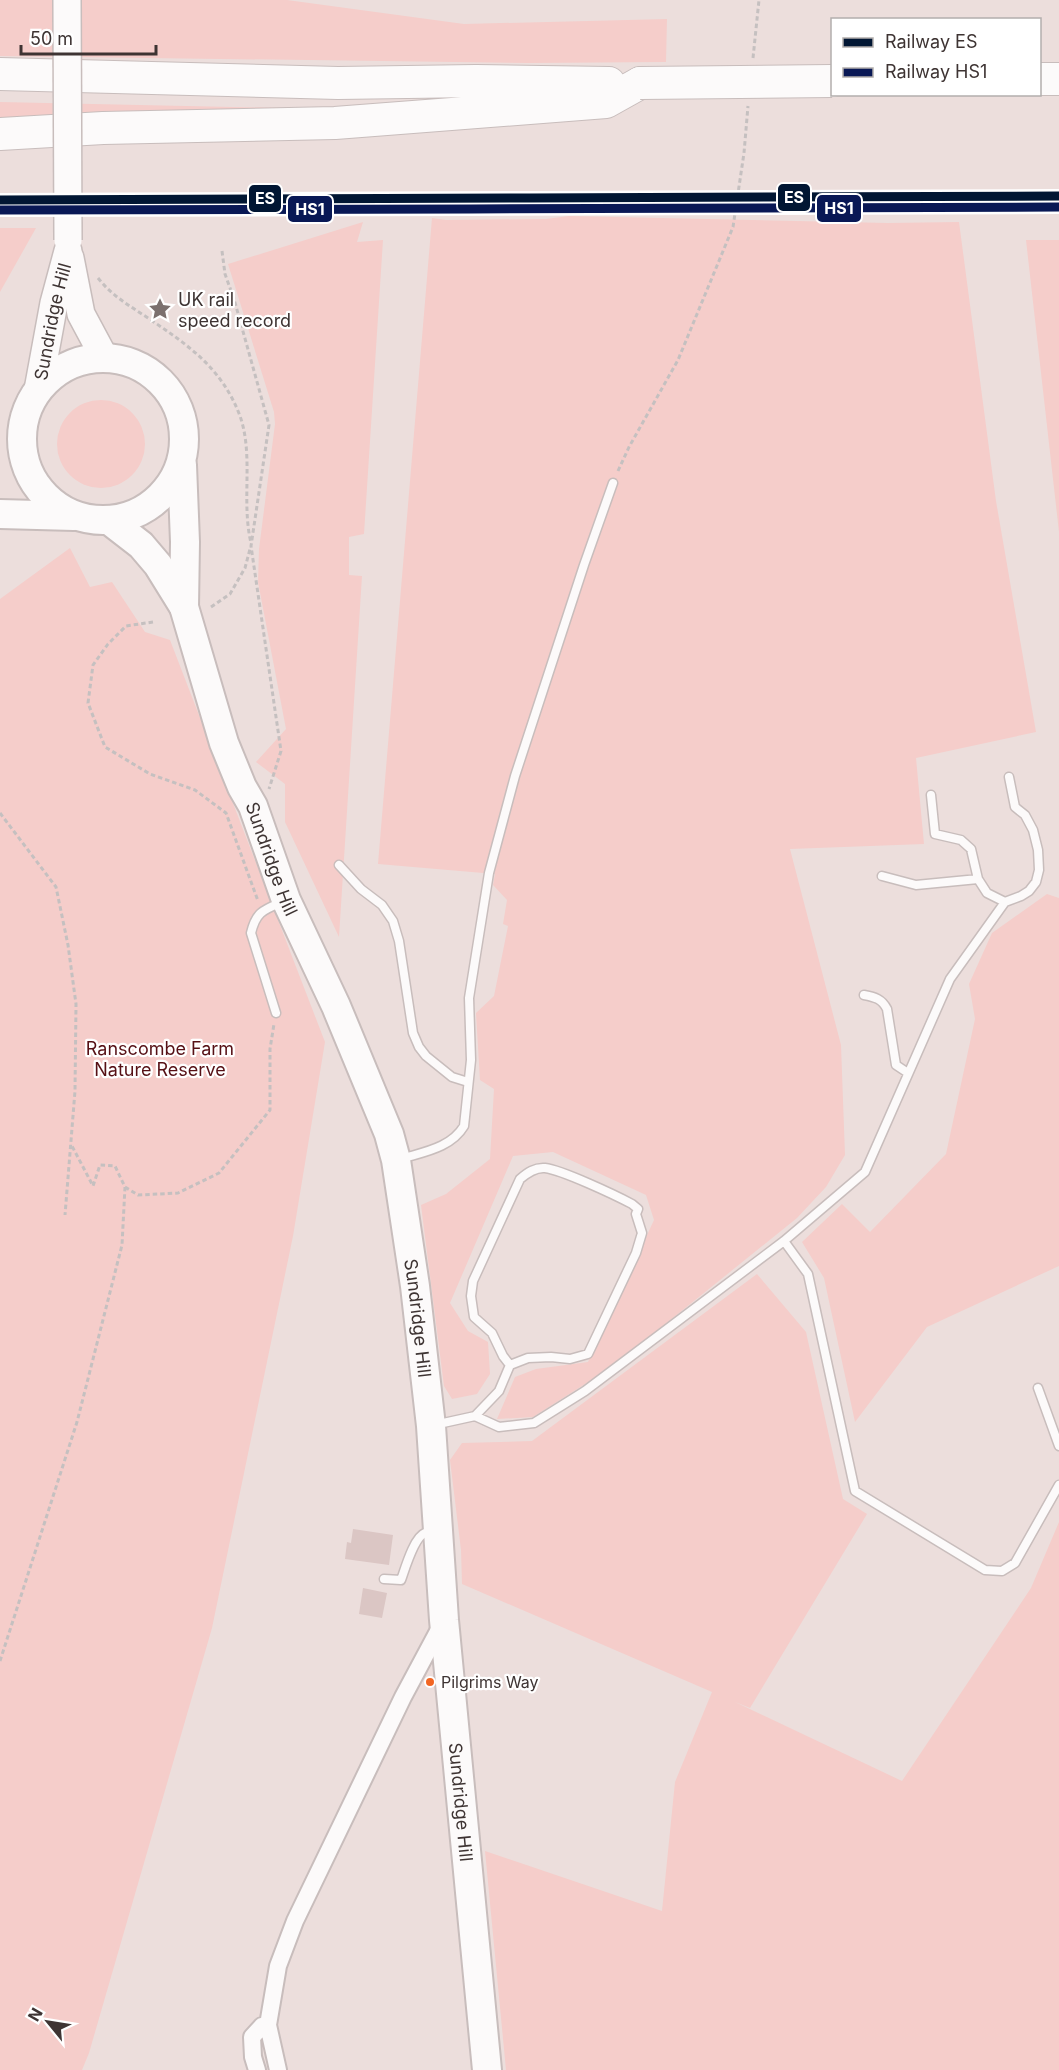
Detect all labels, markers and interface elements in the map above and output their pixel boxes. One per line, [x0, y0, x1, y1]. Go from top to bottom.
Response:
scale bar [21, 18, 156, 56]
legend [831, 18, 1041, 96]
text: 50 m [30, 28, 73, 49]
text: Railway ES [885, 31, 977, 52]
text: Railway HS1 [885, 61, 987, 82]
line badge: ES [777, 183, 811, 212]
line badge: ES [248, 184, 282, 213]
text: ES [784, 187, 804, 207]
text: ES [255, 188, 275, 208]
line badge: HS1 [816, 194, 862, 223]
line badge: HS1 [287, 195, 333, 223]
text: HS1 [824, 198, 854, 218]
text: HS1 [295, 199, 325, 219]
street label: Sundridge Hill [30, 260, 75, 382]
place label: UK rail speed record [178, 289, 291, 331]
place icon: UK rail speed record [147, 296, 173, 322]
street label: Sundridge Hill [242, 799, 302, 919]
park label: Ranscombe Farm Nature Reserve [86, 1038, 234, 1080]
street label: Sundridge Hill [401, 1257, 436, 1378]
place label: Pilgrims Way [441, 1672, 539, 1692]
marker: Pilgrims Way [424, 1676, 436, 1688]
street label: Sundridge Hill [445, 1742, 478, 1862]
north arrow [18, 1992, 78, 2052]
text: N [23, 2004, 47, 2025]

